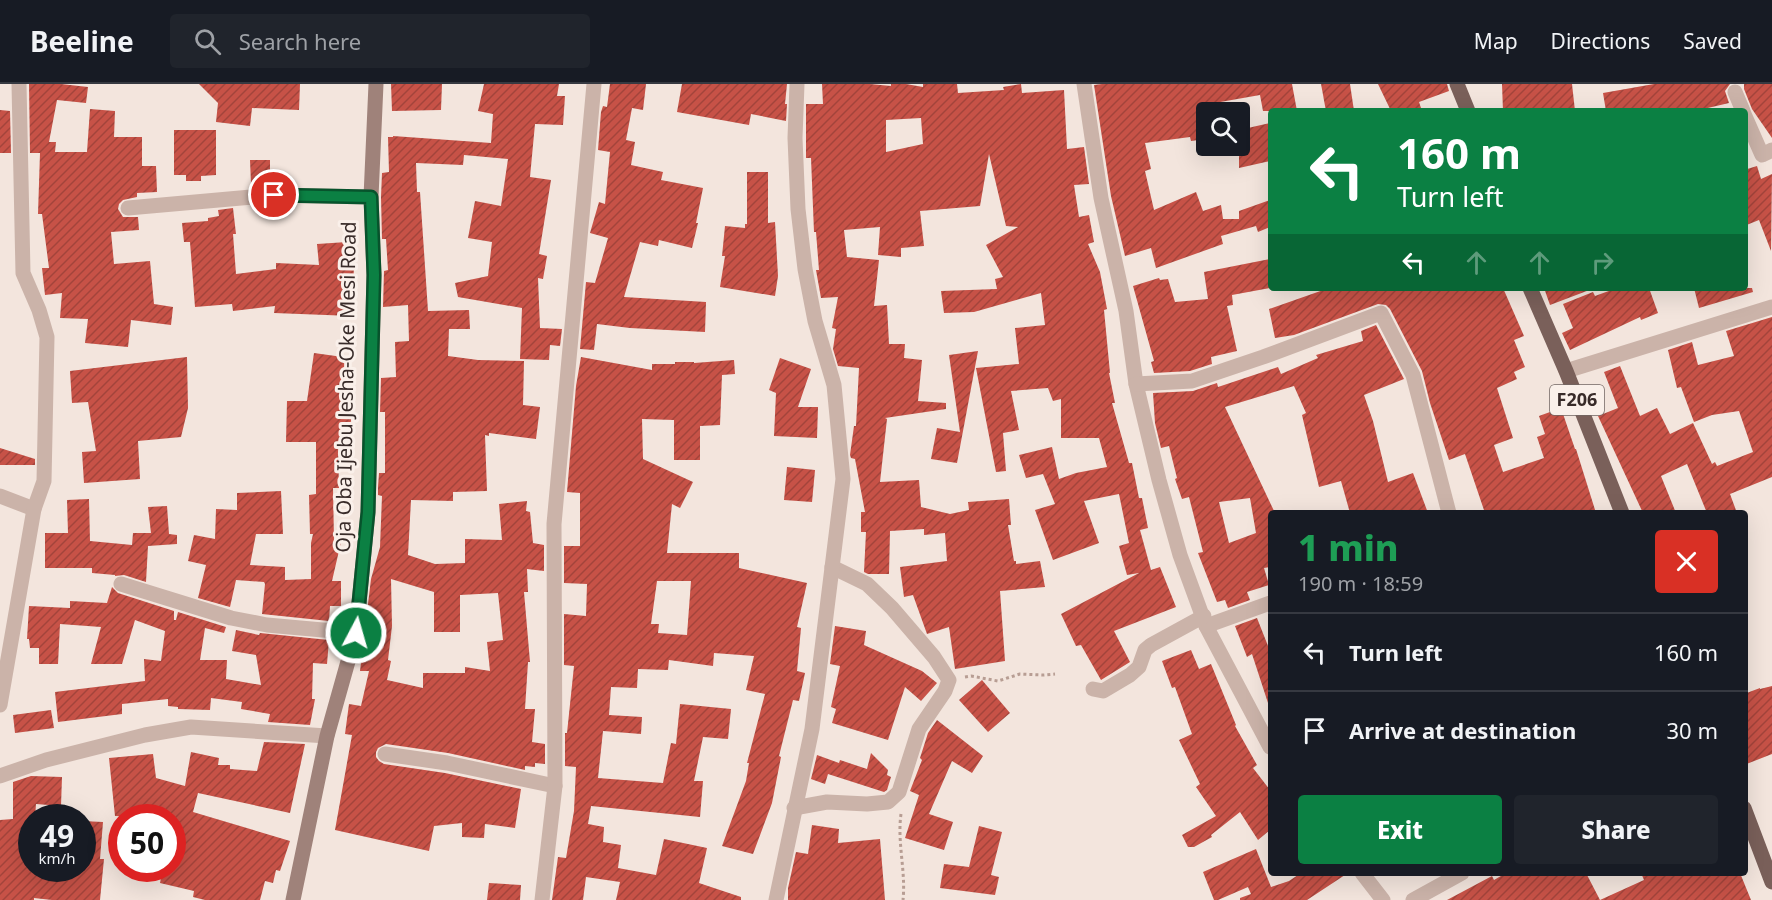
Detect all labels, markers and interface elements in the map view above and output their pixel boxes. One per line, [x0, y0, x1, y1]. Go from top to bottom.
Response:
search box [170, 14, 590, 68]
text: Beeline [30, 22, 134, 60]
icon: search [191, 25, 224, 58]
text: Search here [239, 26, 361, 56]
text: Map [1474, 27, 1518, 55]
text: Directions [1551, 27, 1650, 55]
text: Saved [1683, 27, 1742, 55]
map controls [1196, 102, 1250, 156]
button: search [1196, 102, 1250, 156]
text: 160 m [1397, 124, 1521, 181]
icon: left [1298, 132, 1376, 210]
pin [248, 169, 299, 220]
icon: arrive [257, 178, 290, 211]
text: Turn left [1397, 178, 1503, 215]
street label: Oja Oba Ijebu Jesha-Oke Mesi Road [329, 221, 362, 553]
icon: left [1397, 246, 1430, 279]
icon: ahead [1460, 246, 1493, 279]
icon: ahead [1523, 246, 1556, 279]
icon: right [1586, 246, 1619, 279]
road number: F206 [1550, 385, 1604, 415]
text: 1 min [1298, 523, 1399, 572]
button: close [1655, 530, 1718, 593]
text: 190 m · 18:59 [1298, 570, 1423, 597]
position arrow [324, 601, 388, 665]
icon: left [1298, 636, 1331, 669]
text: Turn left [1349, 637, 1443, 667]
text: 160 m [1654, 637, 1718, 667]
icon: arrive [1298, 714, 1331, 747]
text: Arrive at destination [1349, 715, 1576, 745]
text: 30 m [1667, 715, 1718, 745]
button: Exit [1298, 795, 1502, 864]
button: Share [1514, 795, 1718, 864]
speed limit sign: 50 [108, 804, 186, 882]
text: 49 [40, 815, 74, 856]
text: km/h [39, 848, 75, 868]

